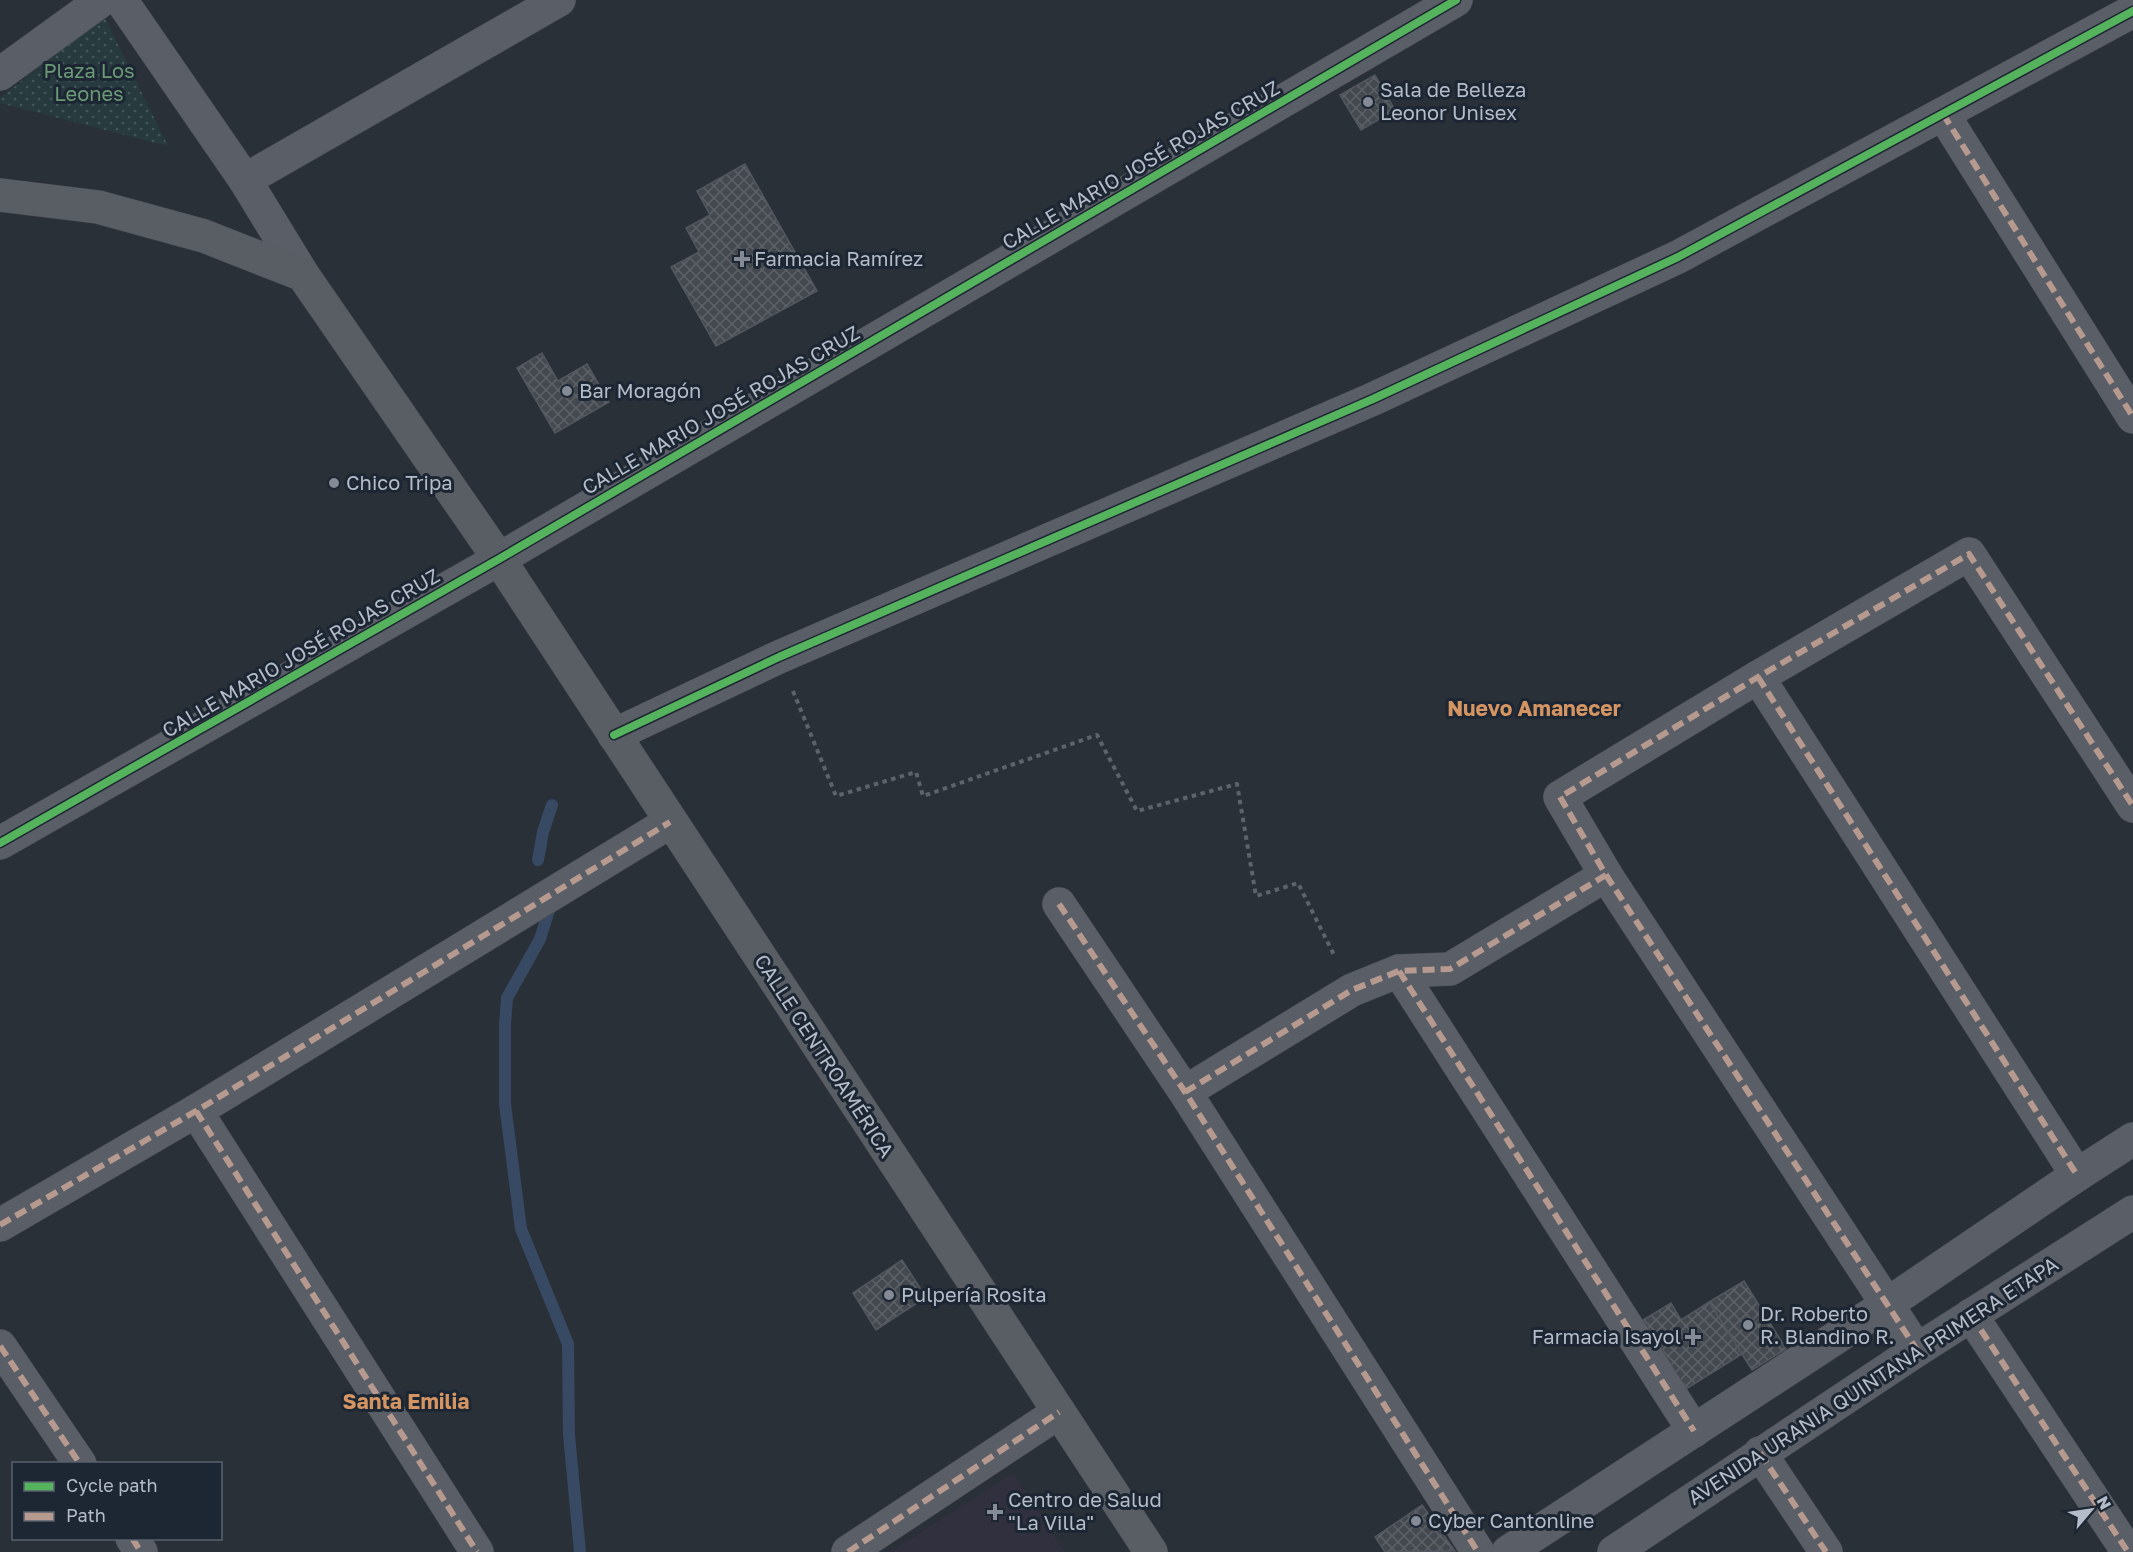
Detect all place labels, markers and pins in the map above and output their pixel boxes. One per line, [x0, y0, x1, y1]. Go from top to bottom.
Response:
place label: Sala de Belleza Leonor Unisex [1380, 77, 1526, 124]
marker: Sala de Belleza Leonor Unisex [1361, 95, 1375, 109]
place label: Farmacia Ramírez [754, 246, 923, 270]
marker: Farmacia Ramírez [735, 252, 749, 266]
place label: Bar Moragón [579, 378, 701, 402]
marker: Bar Moragón [560, 384, 574, 398]
place label: Chico Tripa [346, 470, 453, 494]
marker: Chico Tripa [327, 476, 341, 490]
place label: Pulpería Rosita [901, 1282, 1047, 1306]
marker: Pulpería Rosita [882, 1288, 896, 1302]
place label: Dr. Roberto R. Blandino R. [1760, 1301, 1895, 1348]
marker: Dr. Roberto R. Blandino R. [1741, 1318, 1755, 1332]
place label: Farmacia Isayol [1532, 1324, 1681, 1348]
marker: Farmacia Isayol [1686, 1330, 1700, 1344]
place label: Centro de Salud "La Villa" [1008, 1487, 1162, 1534]
marker: Centro de Salud "La Villa" [986, 1503, 1004, 1521]
place label: Cyber Cantonline [1428, 1508, 1594, 1532]
marker: Cyber Cantonline [1409, 1514, 1423, 1528]

